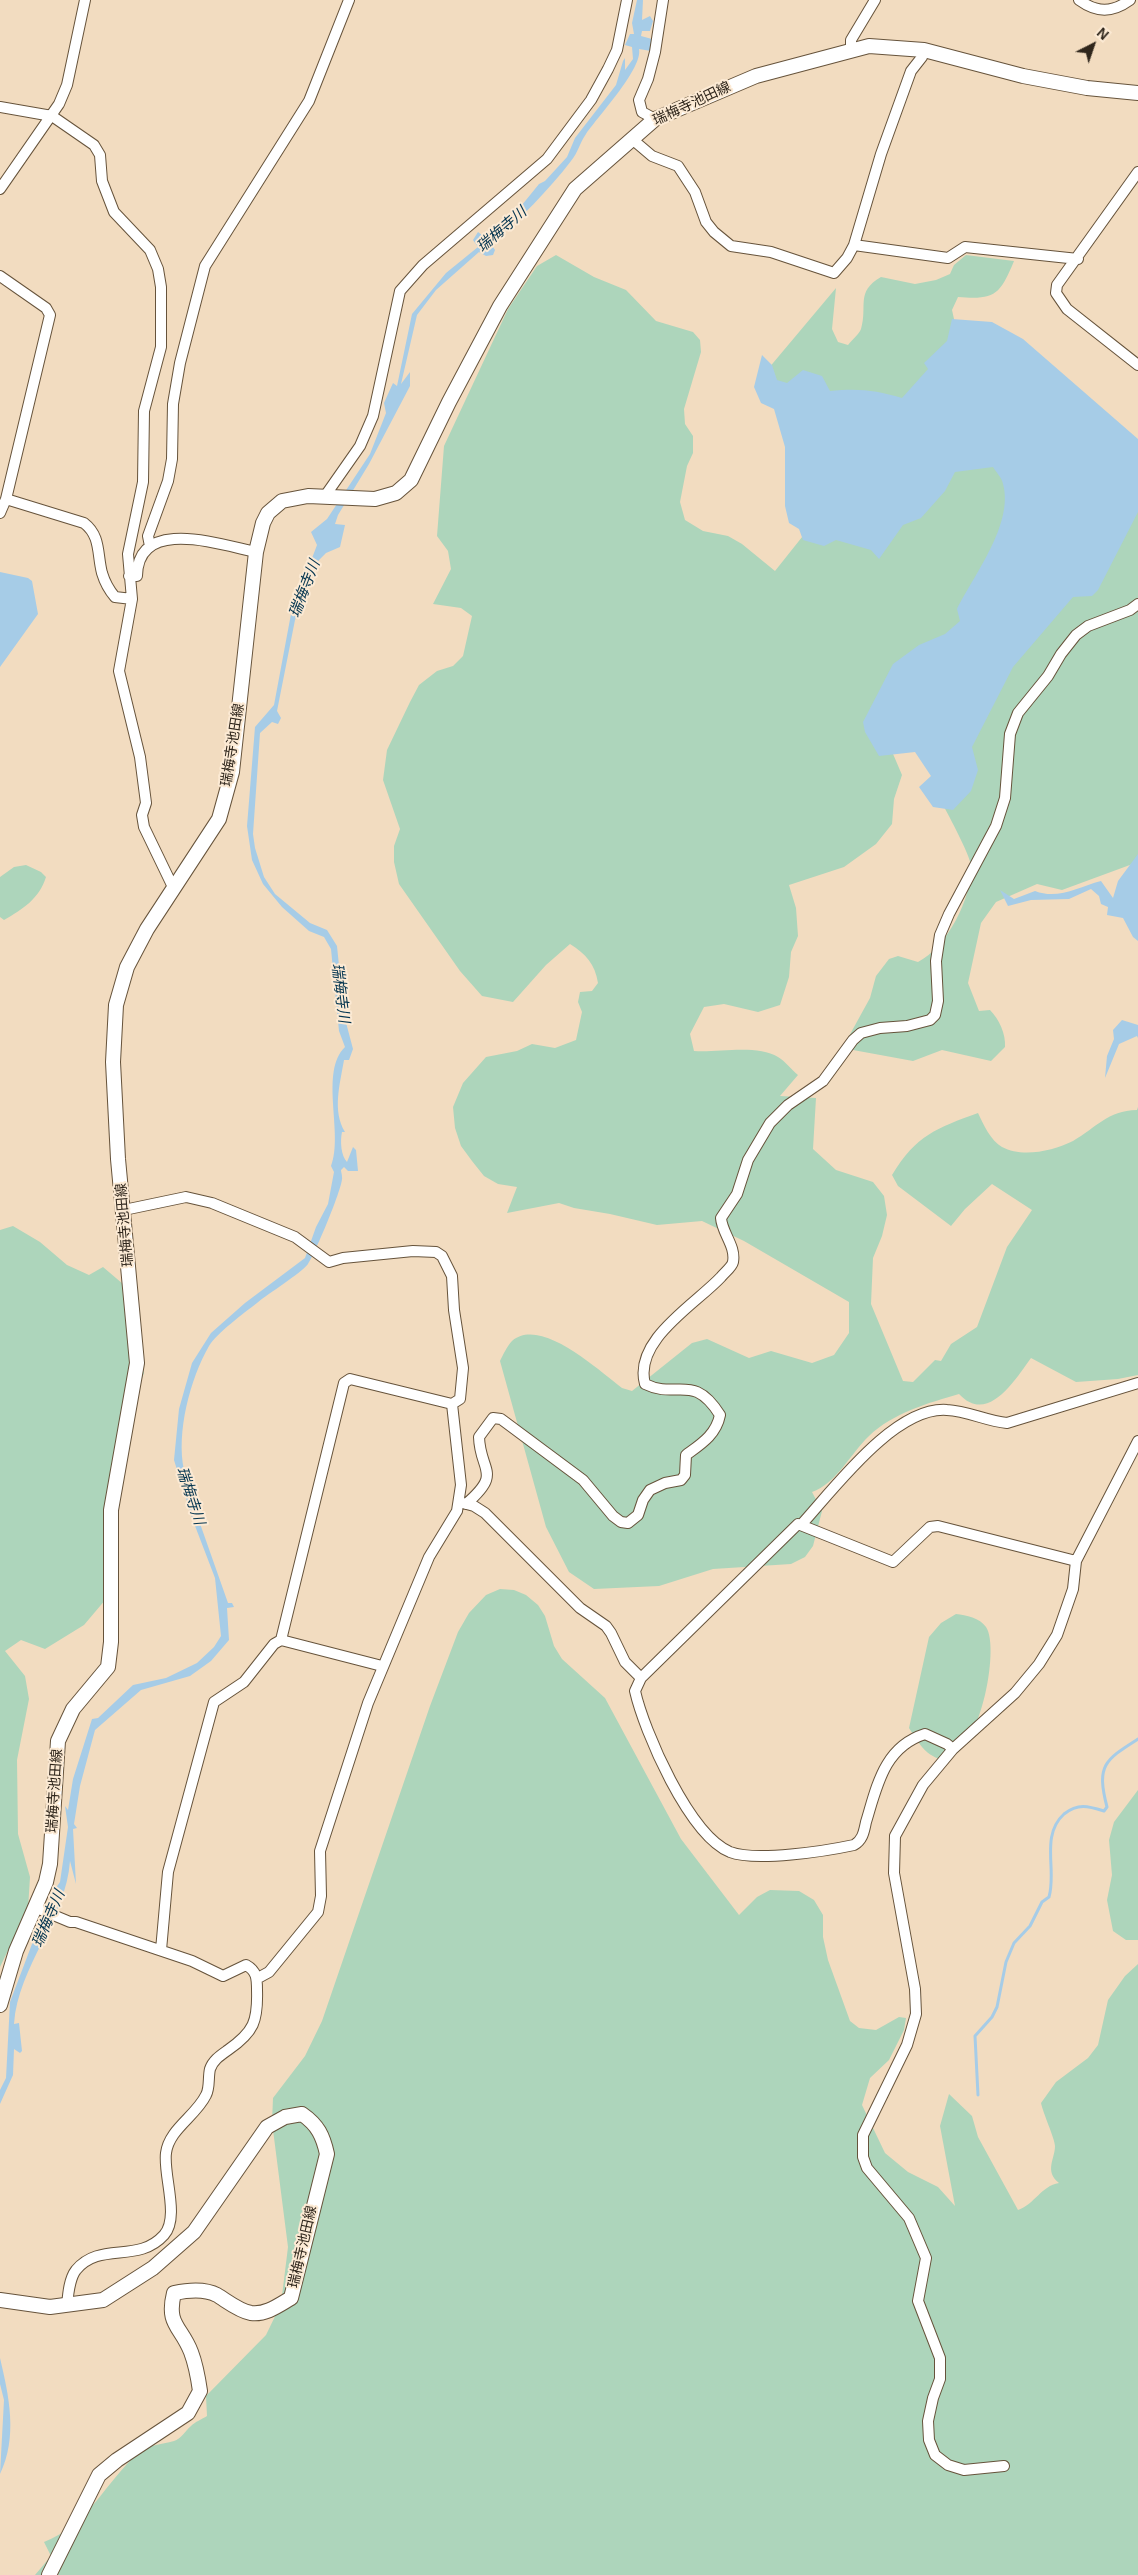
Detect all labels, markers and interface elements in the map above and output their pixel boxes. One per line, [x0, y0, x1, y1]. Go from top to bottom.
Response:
north arrow [1068, 20, 1118, 70]
text: N [1094, 24, 1112, 43]
street label: 瑞梅寺池田線 [650, 79, 734, 129]
water label: 瑞梅寺川 [473, 204, 531, 256]
water label: 瑞梅寺川 [286, 558, 324, 620]
street label: 瑞梅寺池田線 [218, 702, 248, 788]
water label: 瑞梅寺川 [327, 962, 353, 1024]
street label: 瑞梅寺池田線 [113, 1182, 137, 1268]
water label: 瑞梅寺川 [172, 1465, 208, 1527]
street label: 瑞梅寺池田線 [44, 1749, 66, 1833]
water label: 瑞梅寺川 [29, 1888, 69, 1950]
street label: 瑞梅寺池田線 [285, 2204, 321, 2290]

